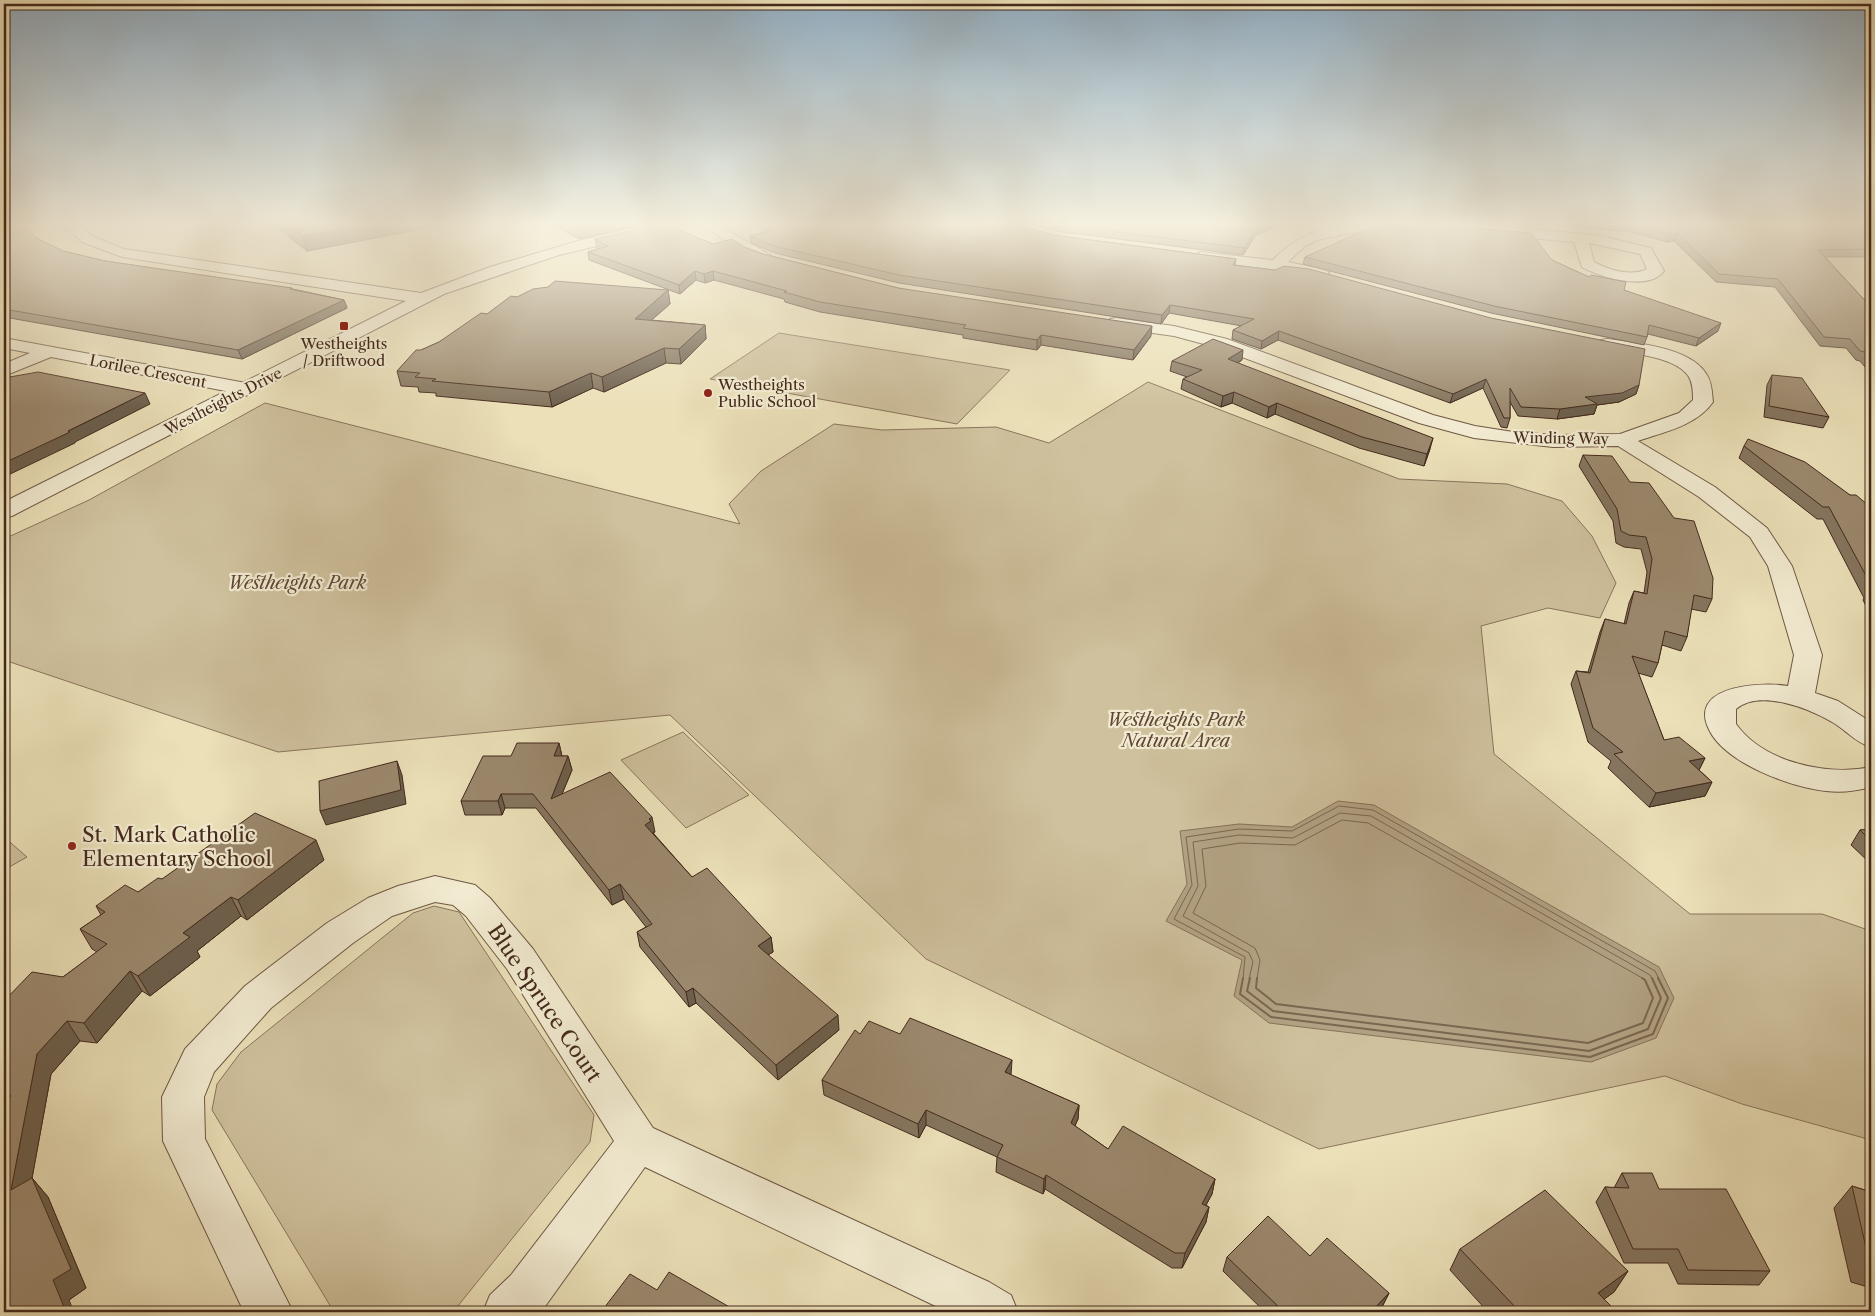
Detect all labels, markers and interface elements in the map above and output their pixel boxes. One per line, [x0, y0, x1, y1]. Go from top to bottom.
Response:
marker: Westheights / Driftwood [338, 320, 350, 332]
place label: Westheights / Driftwood [300, 334, 387, 370]
street label: Lorilee Crescent [88, 350, 209, 392]
street label: Westheights Drive [160, 363, 285, 439]
place label: Westheights Public School [717, 375, 817, 411]
marker: Westheights Public School [702, 387, 714, 399]
street label: Winding Way [1512, 428, 1610, 448]
park label: Westheights Park [228, 572, 367, 594]
park label: Westheights Park Natural Area [1107, 709, 1246, 752]
place label: St. Mark Catholic Elementary School [82, 822, 272, 871]
marker: St. Mark Catholic Elementary School [66, 840, 78, 852]
street label: Blue Spruce Court [483, 919, 607, 1087]

